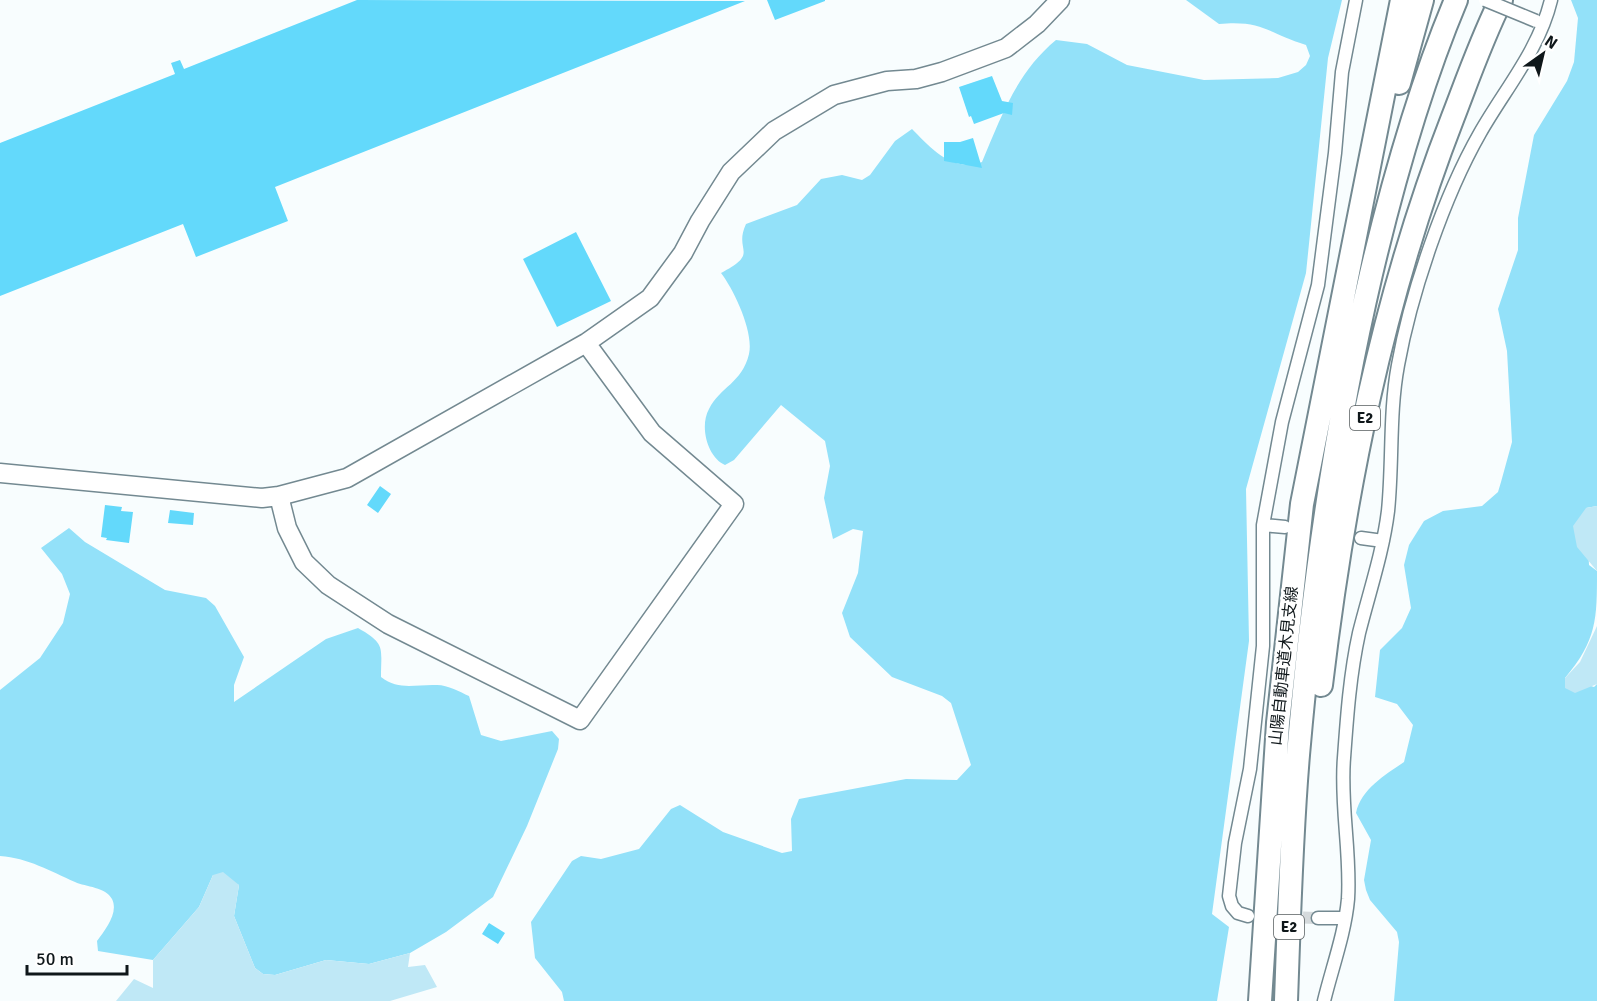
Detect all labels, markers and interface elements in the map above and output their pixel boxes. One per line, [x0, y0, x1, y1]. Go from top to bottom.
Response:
north arrow [1513, 24, 1573, 84]
text: N [1541, 31, 1561, 54]
road number: E2 [1350, 406, 1380, 430]
street label: 山陽自動車道木見支線 [1266, 585, 1302, 747]
road number: E2 [1274, 915, 1304, 939]
scale bar [27, 938, 128, 976]
text: 50 m [36, 948, 74, 970]

